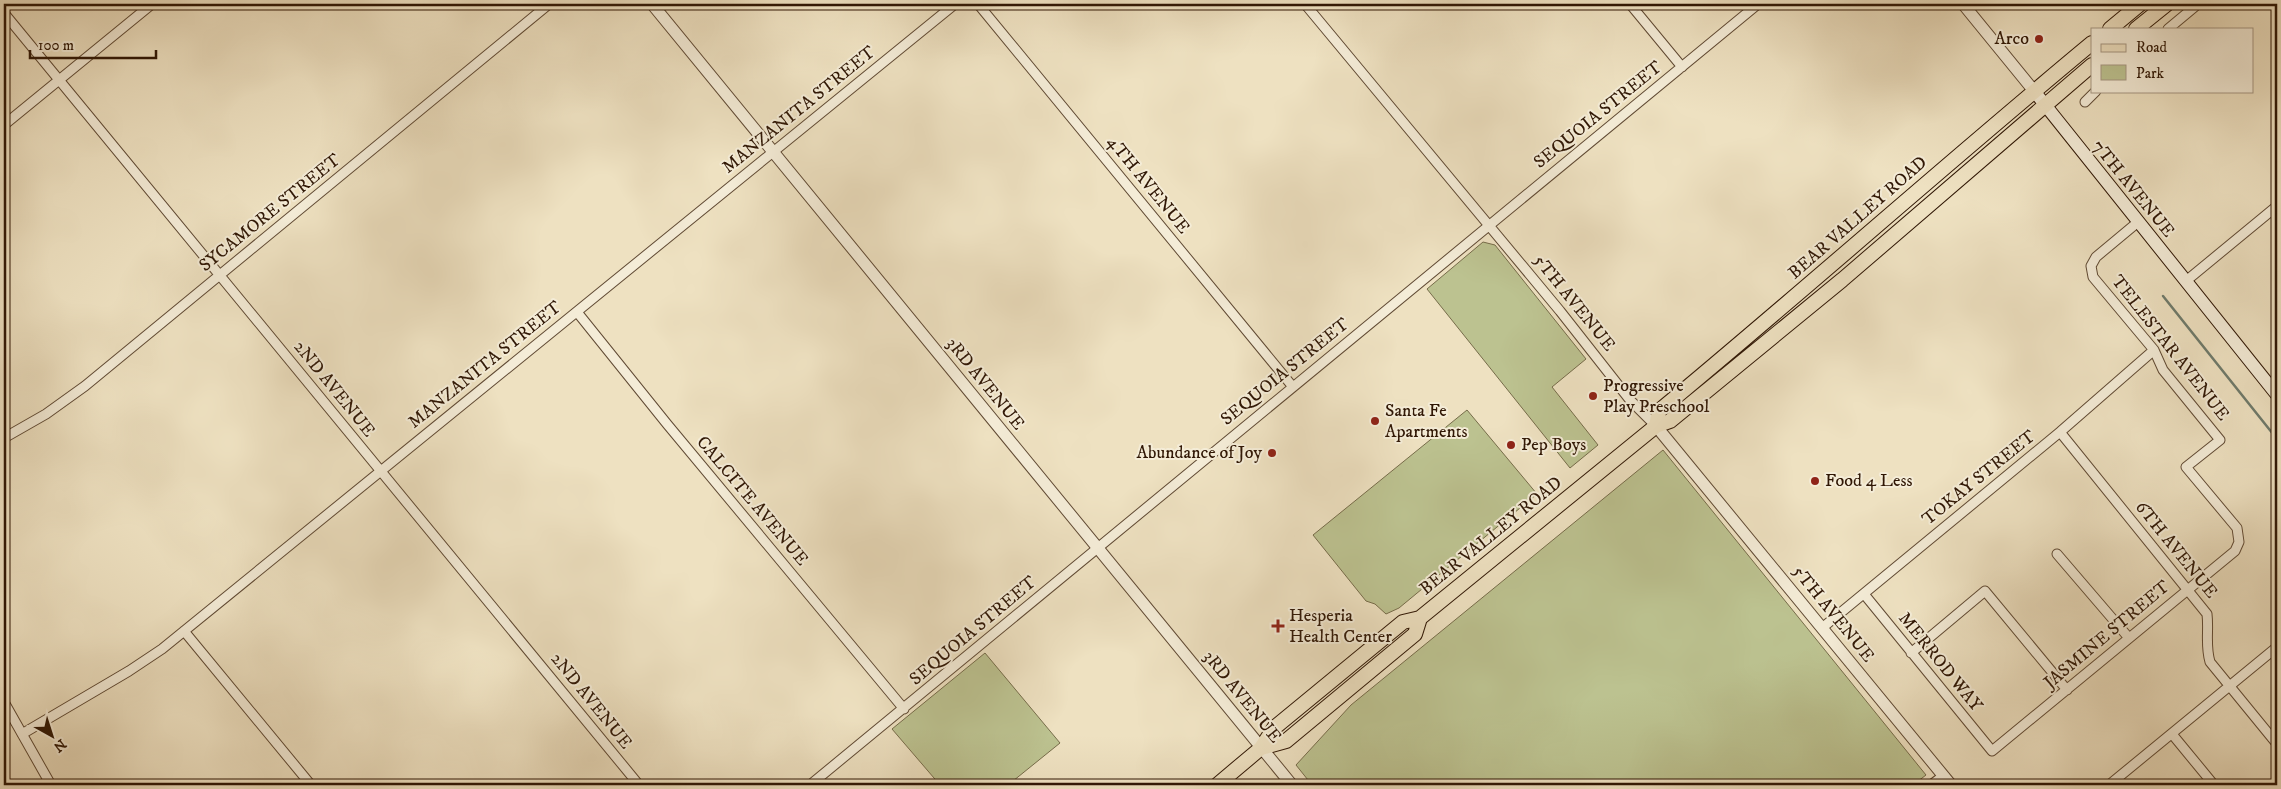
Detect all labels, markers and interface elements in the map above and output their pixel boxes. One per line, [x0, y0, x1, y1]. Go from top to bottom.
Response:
scale bar [30, 28, 156, 60]
place label: Arco [1994, 28, 2029, 50]
legend [2091, 28, 2254, 92]
marker: Arco [2033, 33, 2045, 45]
text: 100 m [38, 36, 74, 55]
text: Road [2136, 38, 2168, 57]
street label: MANZANITA STREET [718, 41, 880, 179]
street label: SEQUOIA STREET [1529, 56, 1667, 173]
text: Park [2136, 64, 2165, 83]
street label: 4TH AVENUE [1102, 132, 1194, 239]
street label: 7TH AVENUE [2087, 136, 2179, 242]
street label: SYCAMORE STREET [195, 149, 345, 277]
street label: BEAR VALLEY ROAD [1784, 152, 1932, 284]
street label: 5TH AVENUE [1528, 250, 1620, 356]
street label: TELESTAR AVENUE [2106, 271, 2234, 425]
street label: MANZANITA STREET [404, 296, 566, 434]
street label: SEQUOIA STREET [1216, 313, 1354, 430]
street label: 3RD AVENUE [941, 333, 1029, 435]
street label: 2ND AVENUE [289, 336, 380, 442]
place label: Progressive Play Preschool [1603, 375, 1710, 418]
marker: Progressive Play Preschool [1587, 390, 1599, 402]
place label: Santa Fe Apartments [1385, 400, 1468, 443]
marker: Santa Fe Apartments [1369, 415, 1381, 427]
street label: TOKAY STREET [1918, 425, 2040, 530]
street label: CALCITE AVENUE [691, 432, 813, 571]
place label: Pep Boys [1521, 434, 1586, 456]
marker: Pep Boys [1505, 439, 1517, 451]
place label: Abundance of Joy [1137, 442, 1262, 464]
marker: Abundance of Joy [1266, 447, 1278, 459]
place label: Food 4 Less [1825, 470, 1912, 492]
street label: BEAR VALLEY ROAD [1415, 472, 1567, 600]
marker: Food 4 Less [1809, 475, 1821, 487]
street label: 6TH AVENUE [2130, 497, 2222, 603]
street label: 5TH AVENUE [1787, 561, 1879, 667]
street label: SEQUOIA STREET [905, 571, 1041, 690]
street label: JASMINE STREET [2038, 576, 2175, 695]
place label: Hesperia Health Center [1289, 605, 1392, 648]
street label: MERROD WAY [1893, 608, 1987, 717]
marker: Hesperia Health Center [1271, 619, 1285, 633]
street label: 3RD AVENUE [1198, 646, 1286, 748]
street label: 2ND AVENUE [546, 648, 637, 754]
north arrow [28, 712, 78, 762]
text: N [49, 735, 70, 756]

